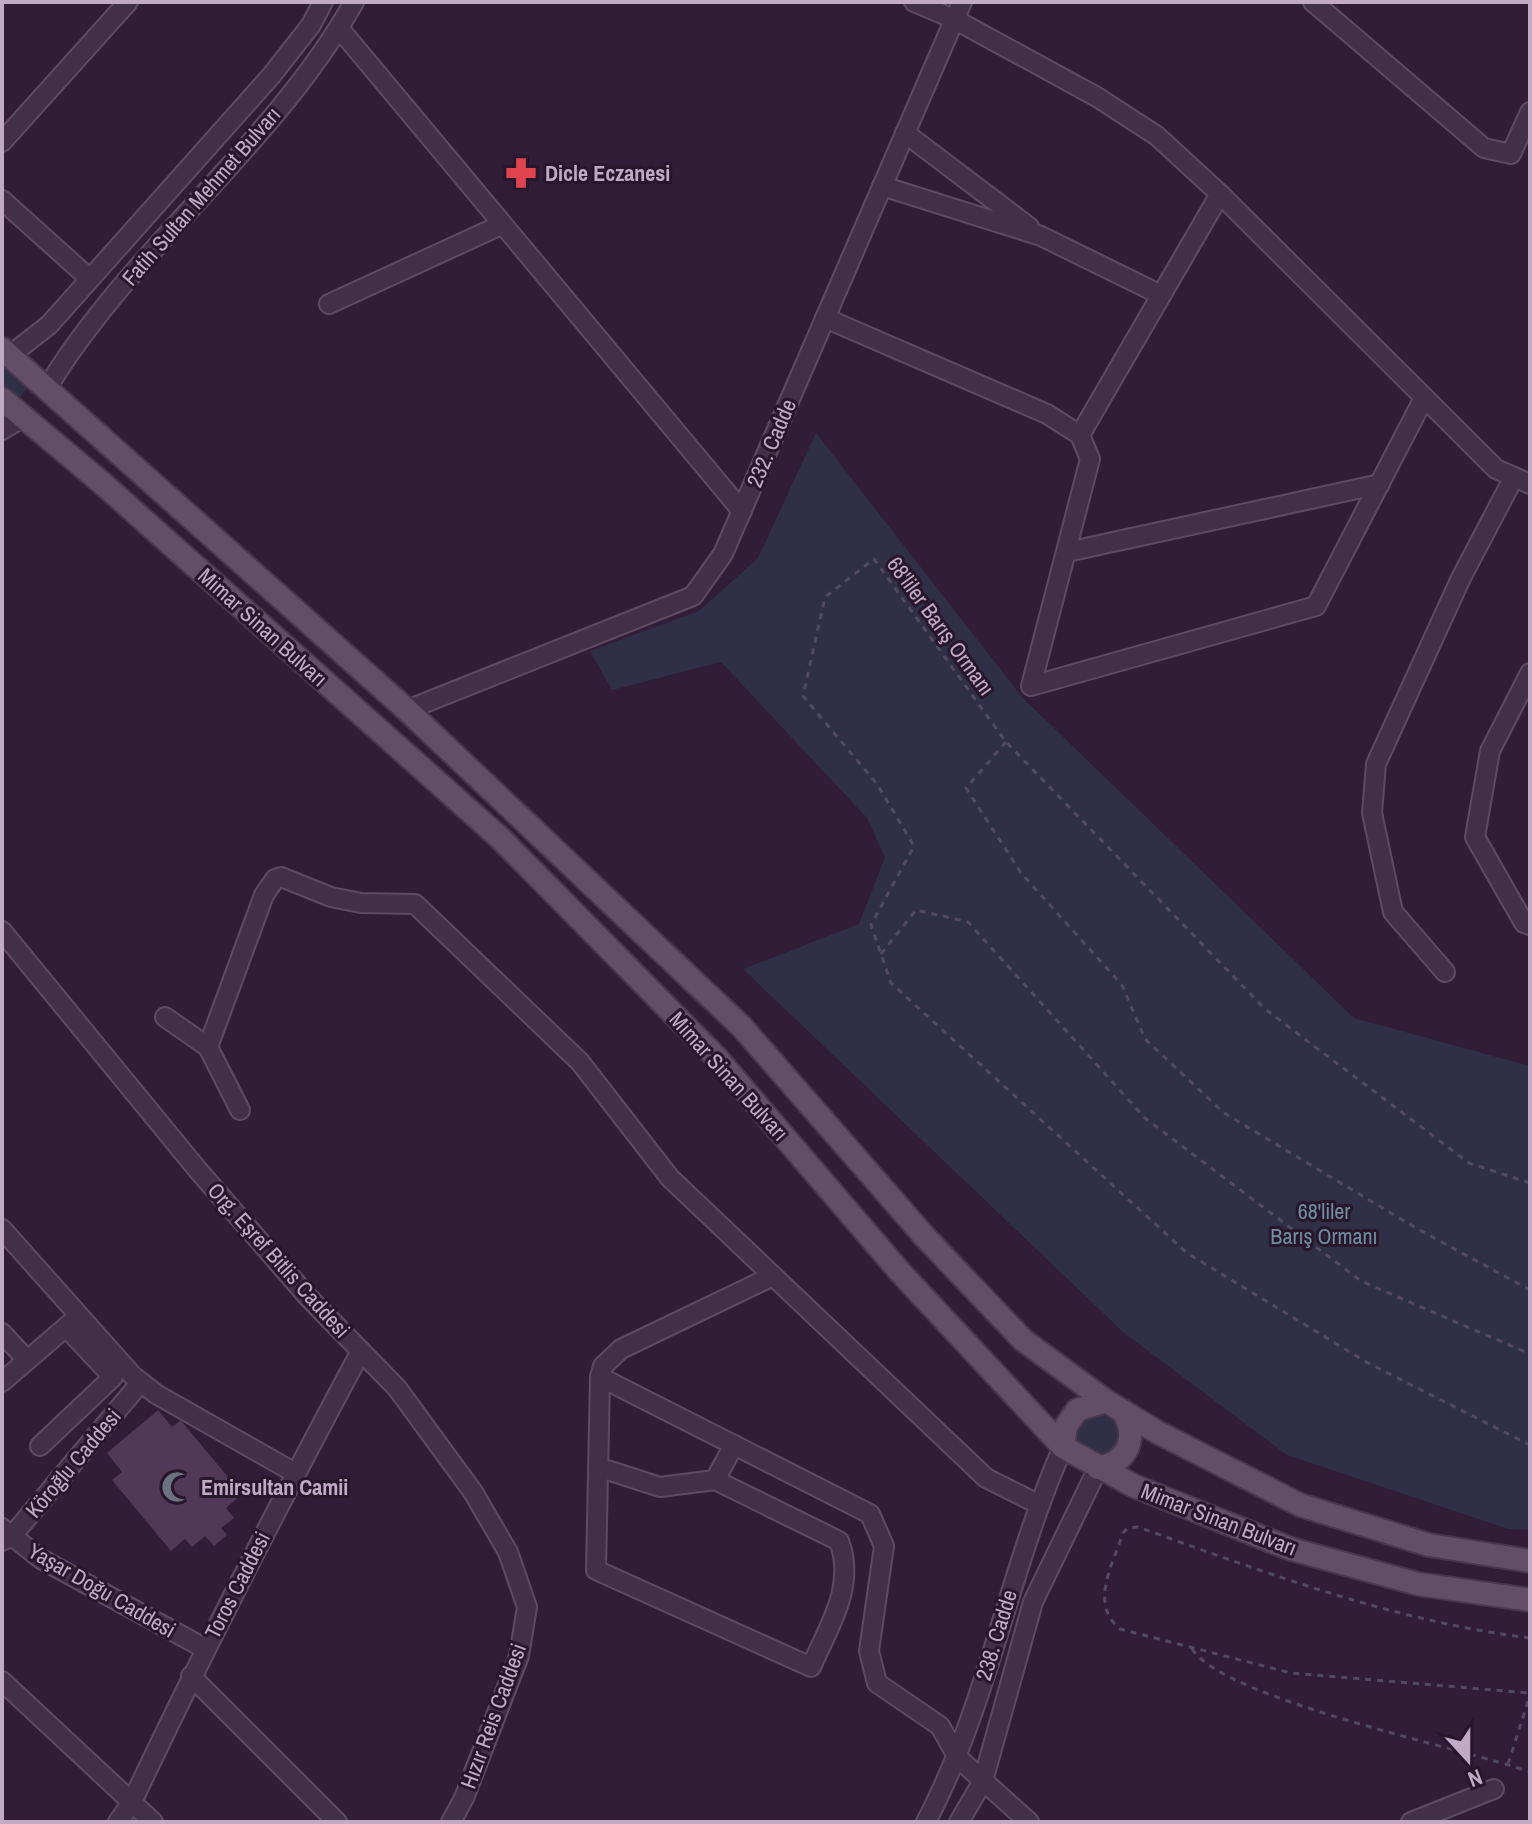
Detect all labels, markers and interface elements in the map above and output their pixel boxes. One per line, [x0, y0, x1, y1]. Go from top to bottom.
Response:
street label: Fatih Sultan Mehmet Bulvarı [115, 100, 287, 292]
pharmacy icon: Dicle Eczanesi [504, 156, 538, 190]
place label: Dicle Eczanesi [545, 158, 670, 188]
street label: 232. Cadde [739, 394, 803, 492]
street label: 68'liler Barış Ormanı [880, 550, 1002, 702]
street label: Mimar Sinan Bulvarı [192, 561, 334, 693]
street label: Mimar Sinan Bulvarı [663, 1005, 795, 1147]
street label: Org. Eşref Bitlis Caddesi [201, 1176, 357, 1344]
park label: 68'liler Barış Ormanı [1270, 1196, 1378, 1251]
street label: Köroğlu Caddesi [18, 1402, 128, 1524]
mosque icon: Emirsultan Camii [160, 1470, 194, 1504]
place label: Emirsultan Camii [201, 1472, 348, 1502]
street label: Mimar Sinan Bulvarı [1137, 1476, 1301, 1562]
street label: Toros Caddesi [197, 1526, 277, 1644]
street label: Yaşar Doğu Caddesi [23, 1535, 181, 1645]
street label: 238. Cadde [968, 1586, 1024, 1684]
street label: Hızır Reis Caddesi [453, 1639, 533, 1793]
north arrow [1428, 1720, 1508, 1800]
text: N [1464, 1762, 1487, 1795]

